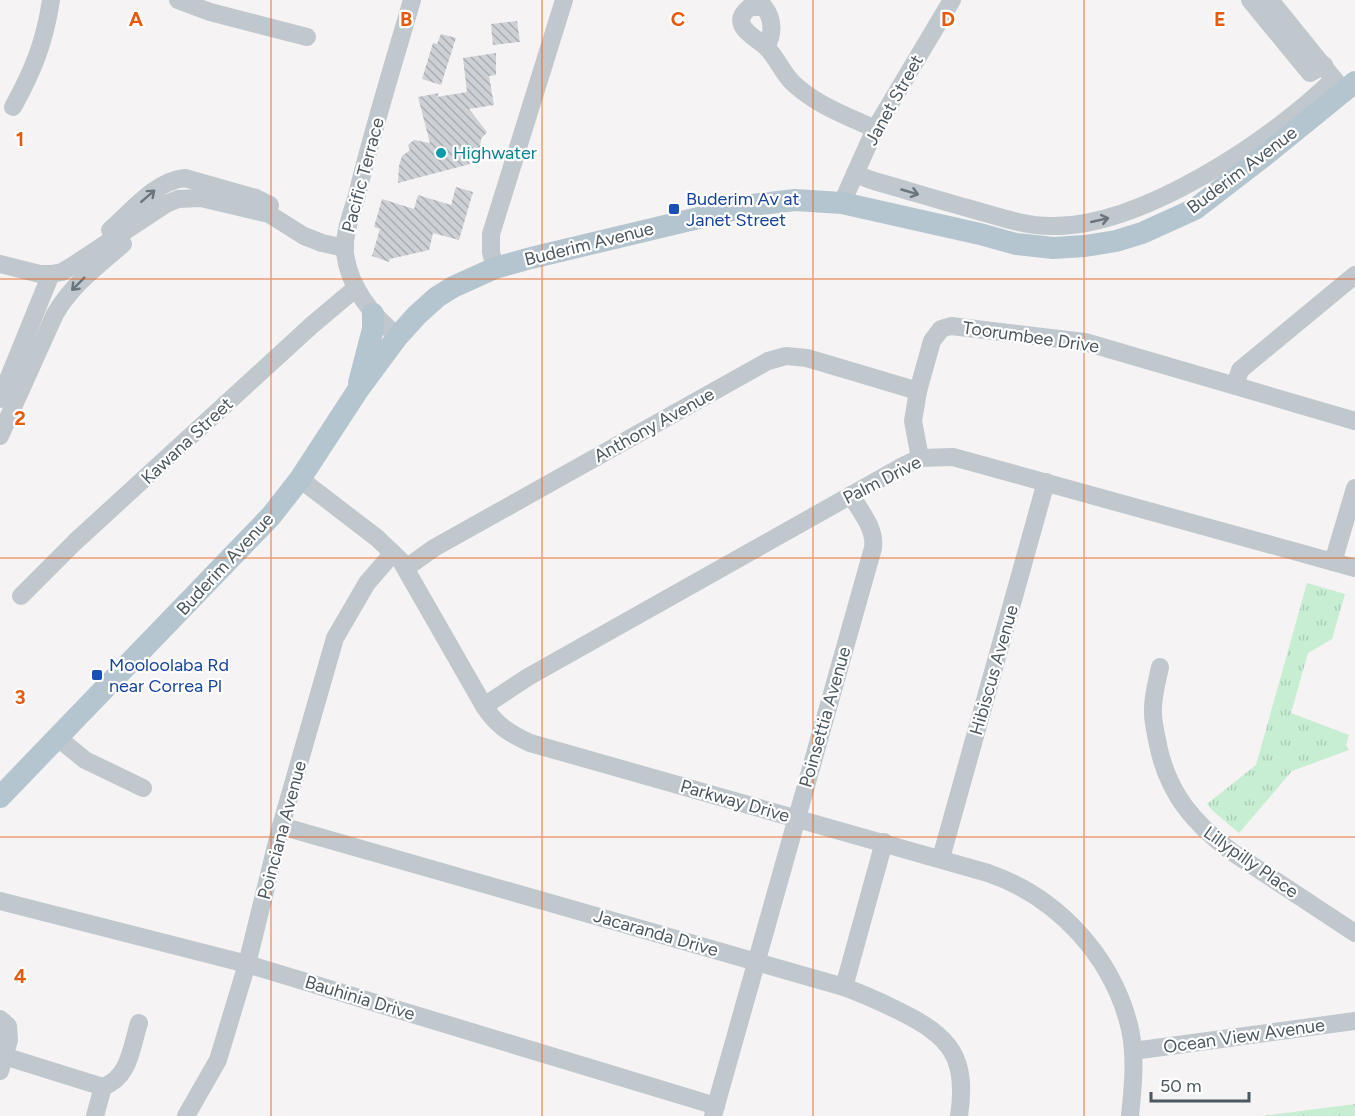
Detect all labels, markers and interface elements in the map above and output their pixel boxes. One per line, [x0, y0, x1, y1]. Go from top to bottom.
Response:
text: A [129, 7, 144, 31]
text: B [400, 7, 412, 31]
text: C [671, 7, 685, 31]
text: D [941, 7, 955, 31]
text: E [1214, 7, 1226, 31]
street label: Janet Street [860, 51, 928, 149]
street label: Pacific Terrace [337, 115, 389, 235]
street label: Buderim Avenue [1183, 121, 1302, 219]
text: 1 [16, 127, 24, 151]
place label: Highwater [453, 142, 537, 164]
marker: Highwater [434, 146, 448, 160]
one-way arrow [900, 187, 919, 198]
place label: Buderim Av at Janet Street [686, 188, 799, 231]
one-way arrow [140, 190, 156, 203]
marker: Buderim Av at Janet Street [667, 202, 681, 216]
one-way arrow [1090, 214, 1109, 225]
street label: Buderim Avenue [522, 217, 656, 271]
one-way arrow [70, 276, 85, 291]
street label: Toorumbee Drive [961, 317, 1101, 357]
street label: Anthony Avenue [590, 383, 718, 467]
street label: Kawana Street [137, 393, 237, 489]
text: 2 [14, 406, 26, 430]
street label: Palm Drive [839, 451, 925, 509]
street label: Buderim Avenue [172, 508, 278, 620]
street label: Hibiscus Avenue [965, 602, 1023, 738]
street label: Poinsettia Avenue [794, 644, 856, 790]
place label: Mooloolaba Rd near Correa Pl [109, 654, 229, 697]
marker: Mooloolaba Rd near Correa Pl [90, 668, 104, 682]
text: 3 [14, 685, 26, 709]
street label: Poinciana Avenue [253, 758, 311, 902]
street label: Parkway Drive [678, 775, 792, 827]
street label: Lillypilly Place [1199, 821, 1303, 903]
street label: Jacaranda Drive [591, 905, 721, 961]
text: 4 [14, 964, 27, 988]
street label: Bauhinia Drive [302, 971, 418, 1025]
street label: Ocean View Avenue [1162, 1014, 1326, 1058]
scale bar [1151, 1065, 1248, 1103]
text: 50 m [1160, 1075, 1202, 1097]

